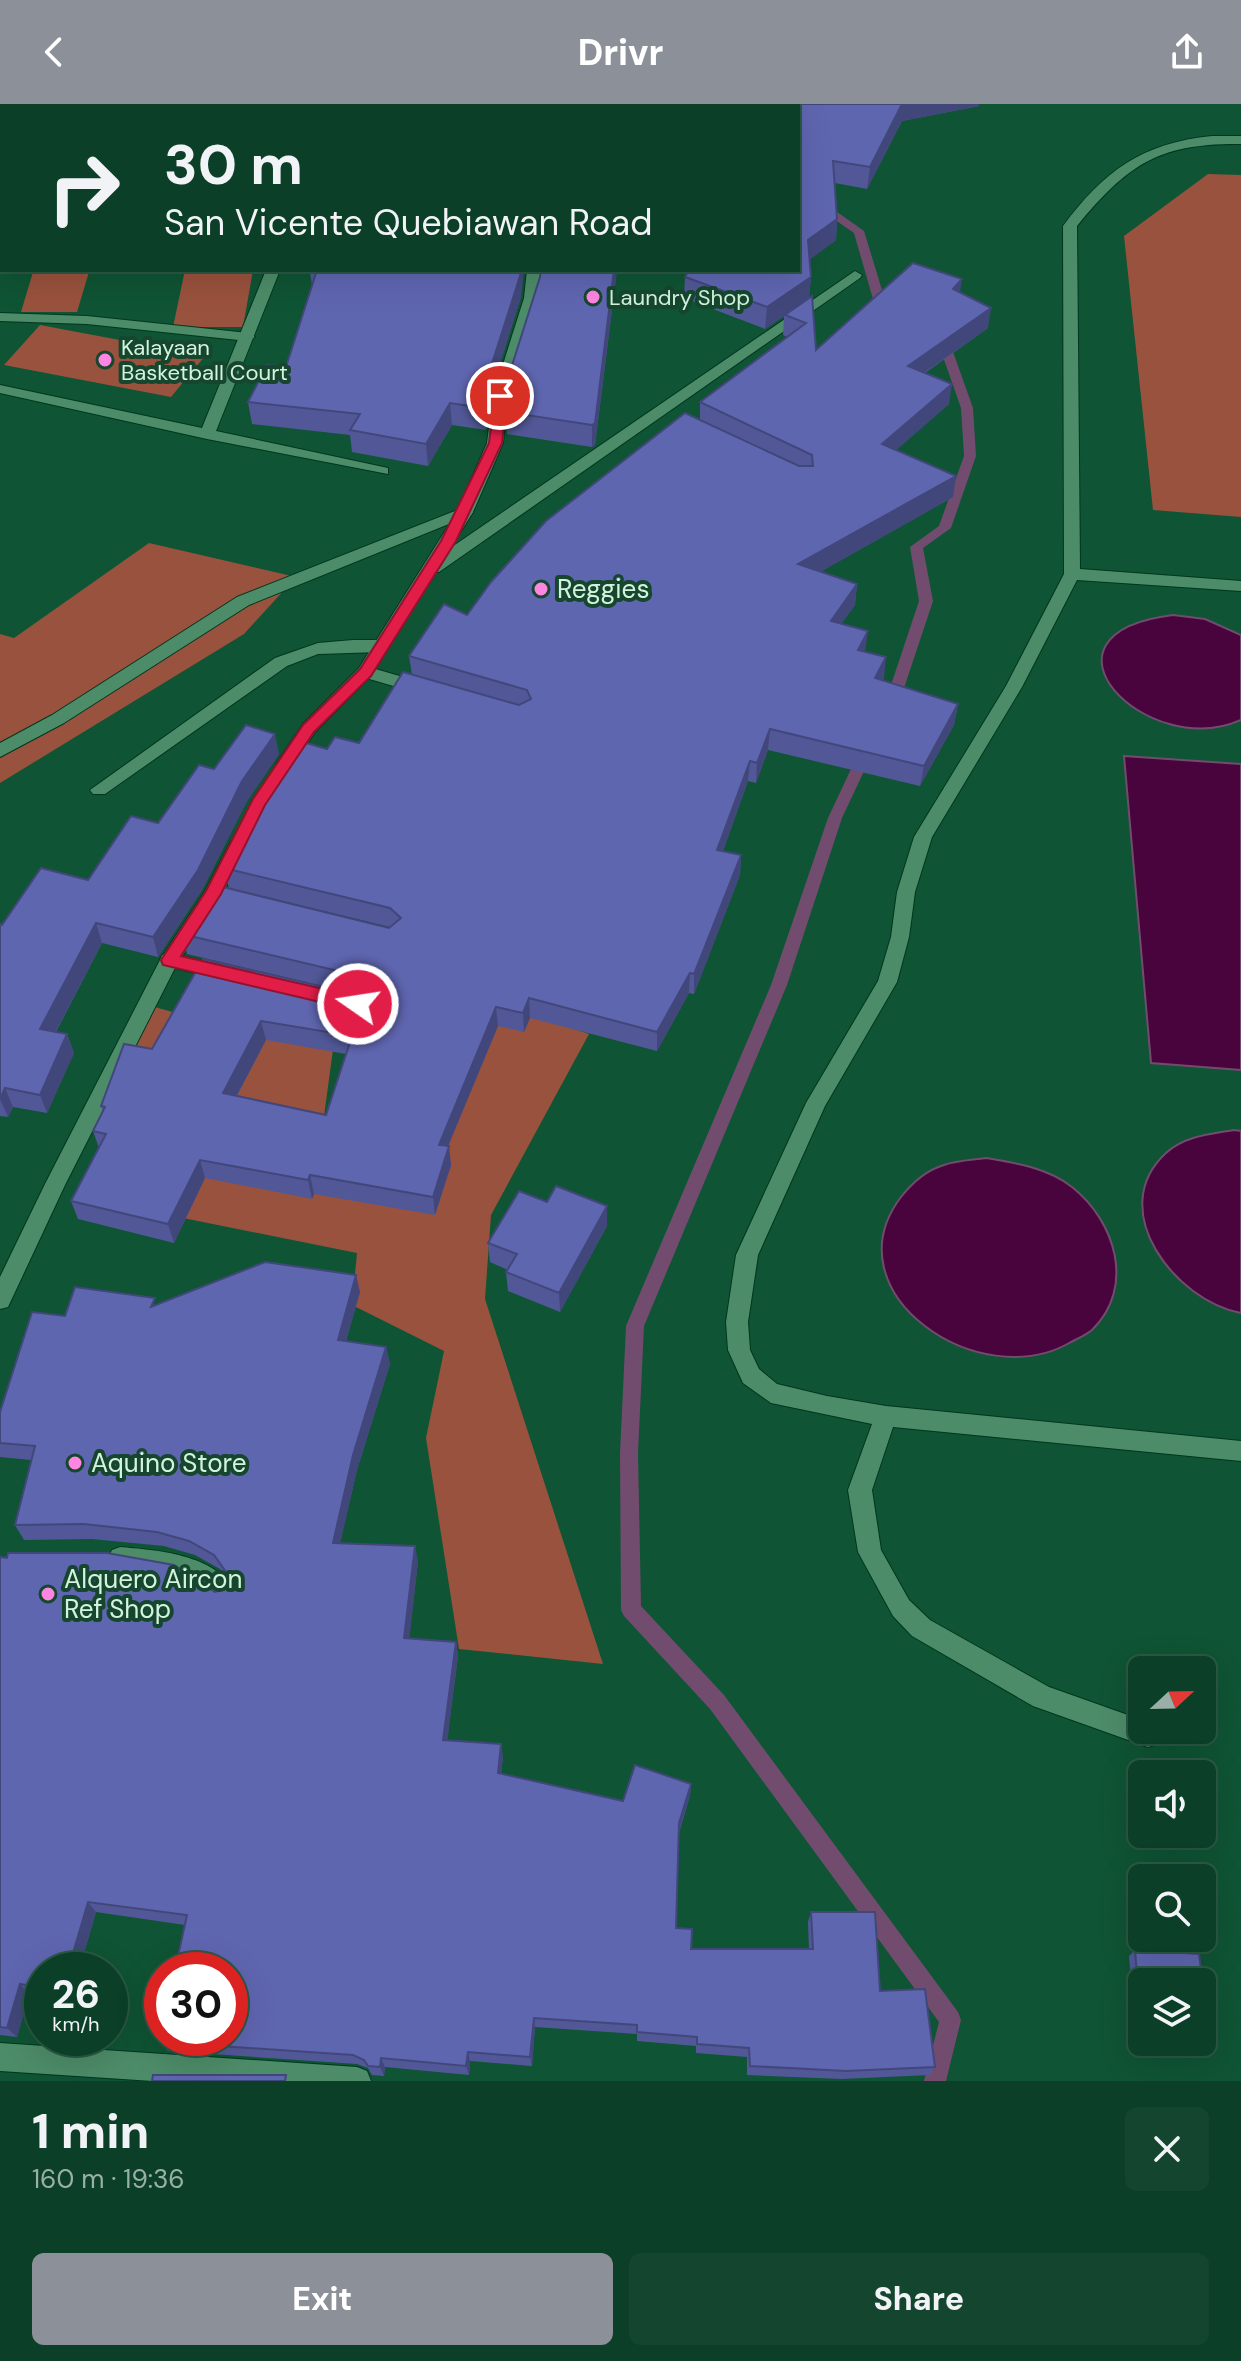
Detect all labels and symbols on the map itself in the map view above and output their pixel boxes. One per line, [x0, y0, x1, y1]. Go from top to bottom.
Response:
place label: Laundry Shop [609, 283, 750, 312]
marker: Laundry Shop [584, 288, 602, 306]
place label: Kalayaan Basketball Court [121, 333, 288, 387]
marker: Kalayaan Basketball Court [96, 351, 114, 369]
pin [466, 362, 534, 430]
place label: Reggies [557, 572, 649, 606]
marker: Reggies [532, 580, 550, 598]
position arrow [316, 962, 400, 1046]
place label: Aquino Store [91, 1446, 246, 1480]
marker: Aquino Store [66, 1454, 84, 1472]
place label: Alquero Aircon Ref Shop [64, 1562, 242, 1626]
marker: Alquero Aircon Ref Shop [39, 1585, 57, 1603]
north arrow [1128, 1656, 1216, 1744]
speed limit sign: 30 [144, 1952, 248, 2056]

